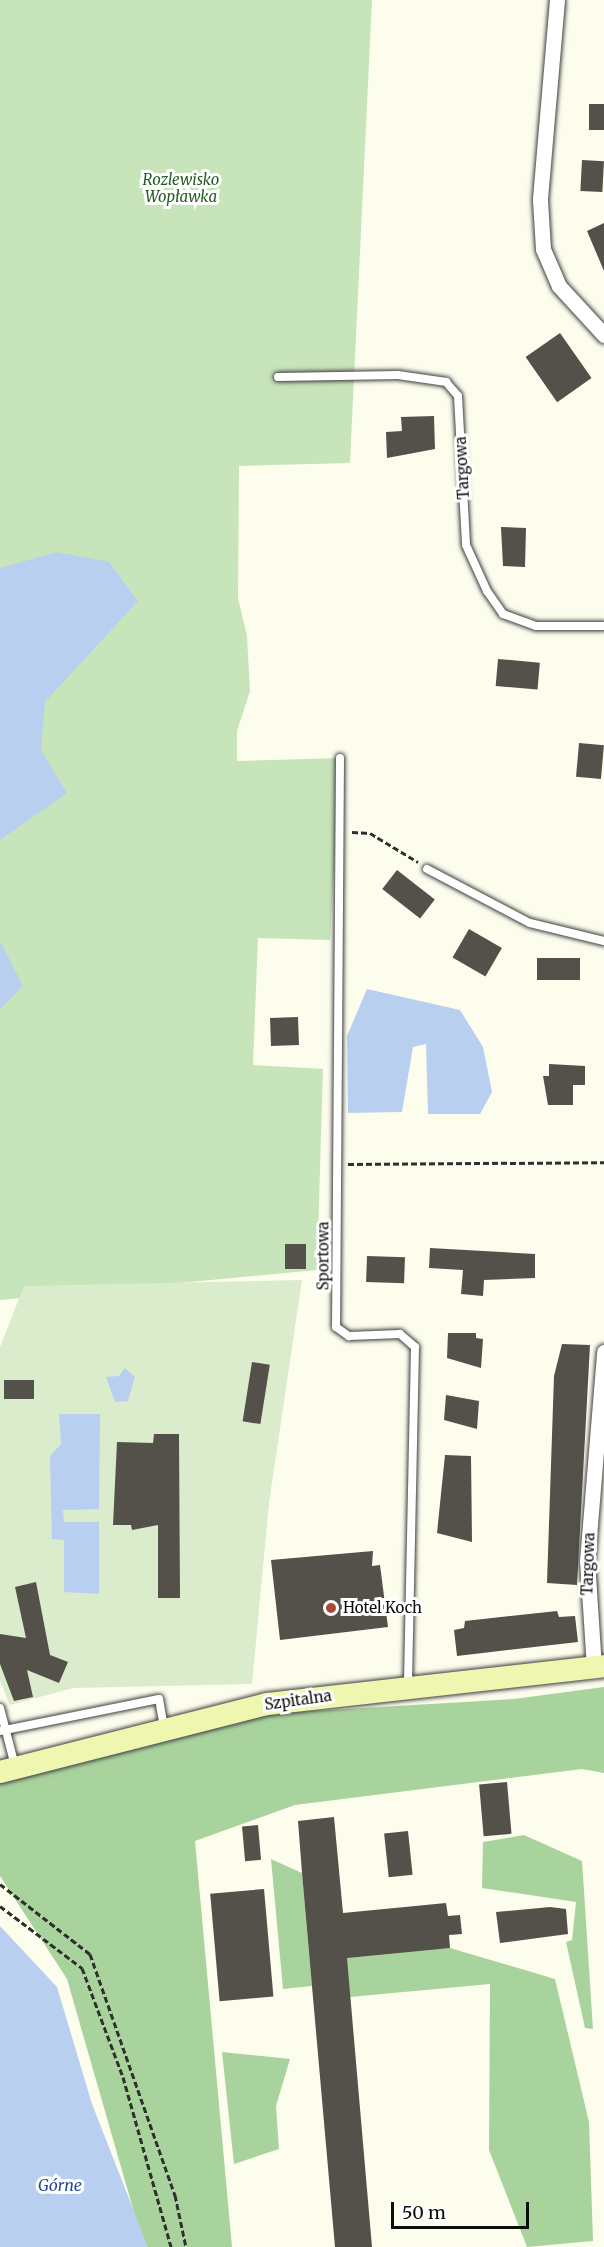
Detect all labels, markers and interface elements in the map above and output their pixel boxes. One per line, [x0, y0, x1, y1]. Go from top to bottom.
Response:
park label: Rozlewisko Wopławka [143, 170, 219, 205]
street label: Targowa [451, 436, 473, 500]
street label: Sportowa [314, 1222, 332, 1290]
street label: Targowa [578, 1532, 598, 1596]
place label: Hotel Koch [343, 1599, 422, 1617]
marker: Hotel Koch [324, 1601, 338, 1615]
street label: Szpitalna [263, 1686, 333, 1714]
water label: Górne [38, 2175, 82, 2195]
scale bar [394, 2190, 532, 2228]
text: 50 m [402, 2201, 446, 2224]

